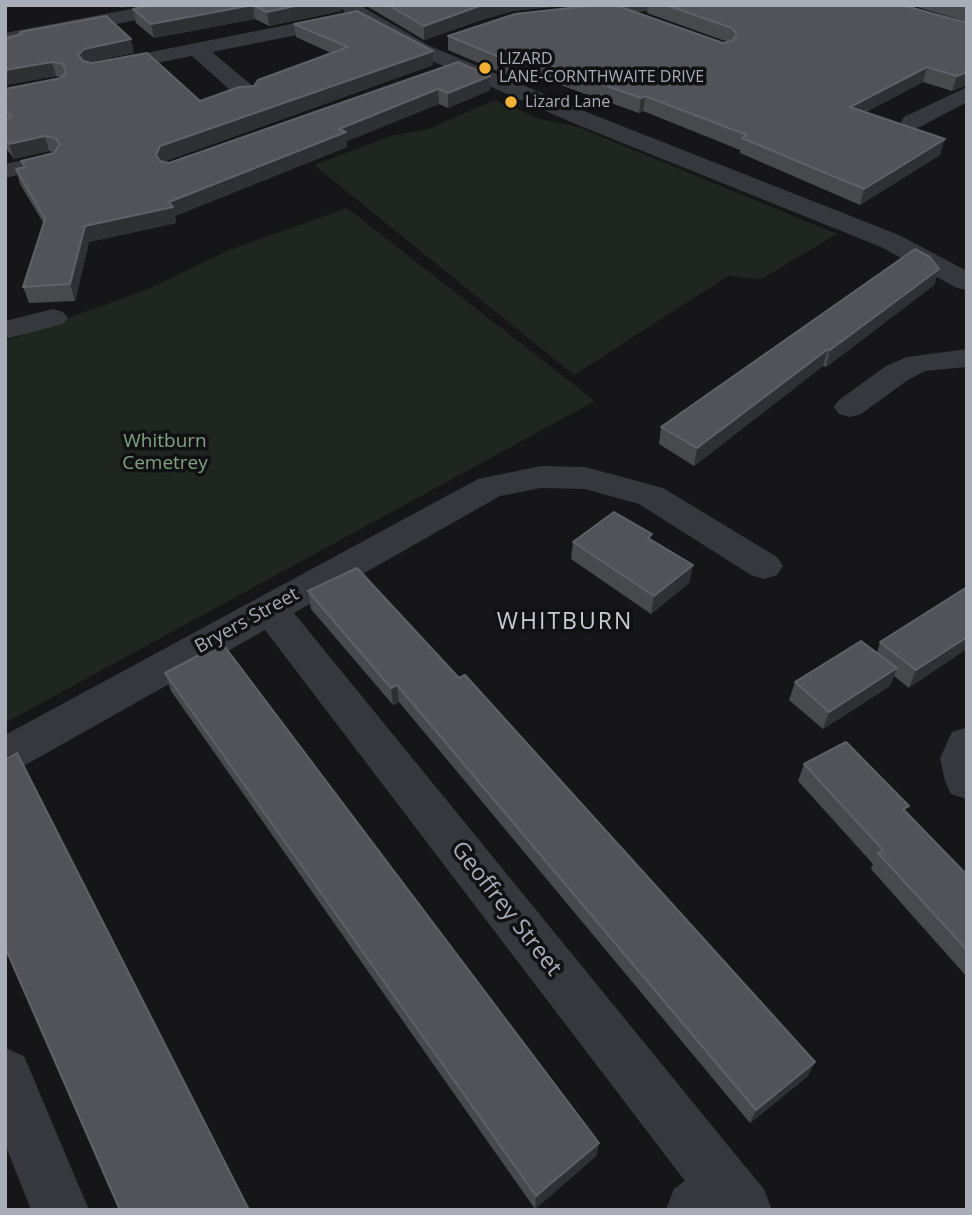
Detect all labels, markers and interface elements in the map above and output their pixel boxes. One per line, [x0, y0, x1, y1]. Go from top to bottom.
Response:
place label: LIZARD LANE-CORNTHWAITE DRIVE [499, 49, 704, 87]
marker: LIZARD LANE-CORNTHWAITE DRIVE [477, 60, 493, 76]
place label: Lizard Lane [525, 92, 610, 112]
marker: Lizard Lane [503, 94, 519, 110]
park label: Whitburn Cemetrey [122, 431, 208, 475]
street label: Bryers Street [191, 583, 303, 659]
district label: WHITBURN [498, 608, 632, 636]
street label: Geoffrey Street [445, 836, 567, 982]

